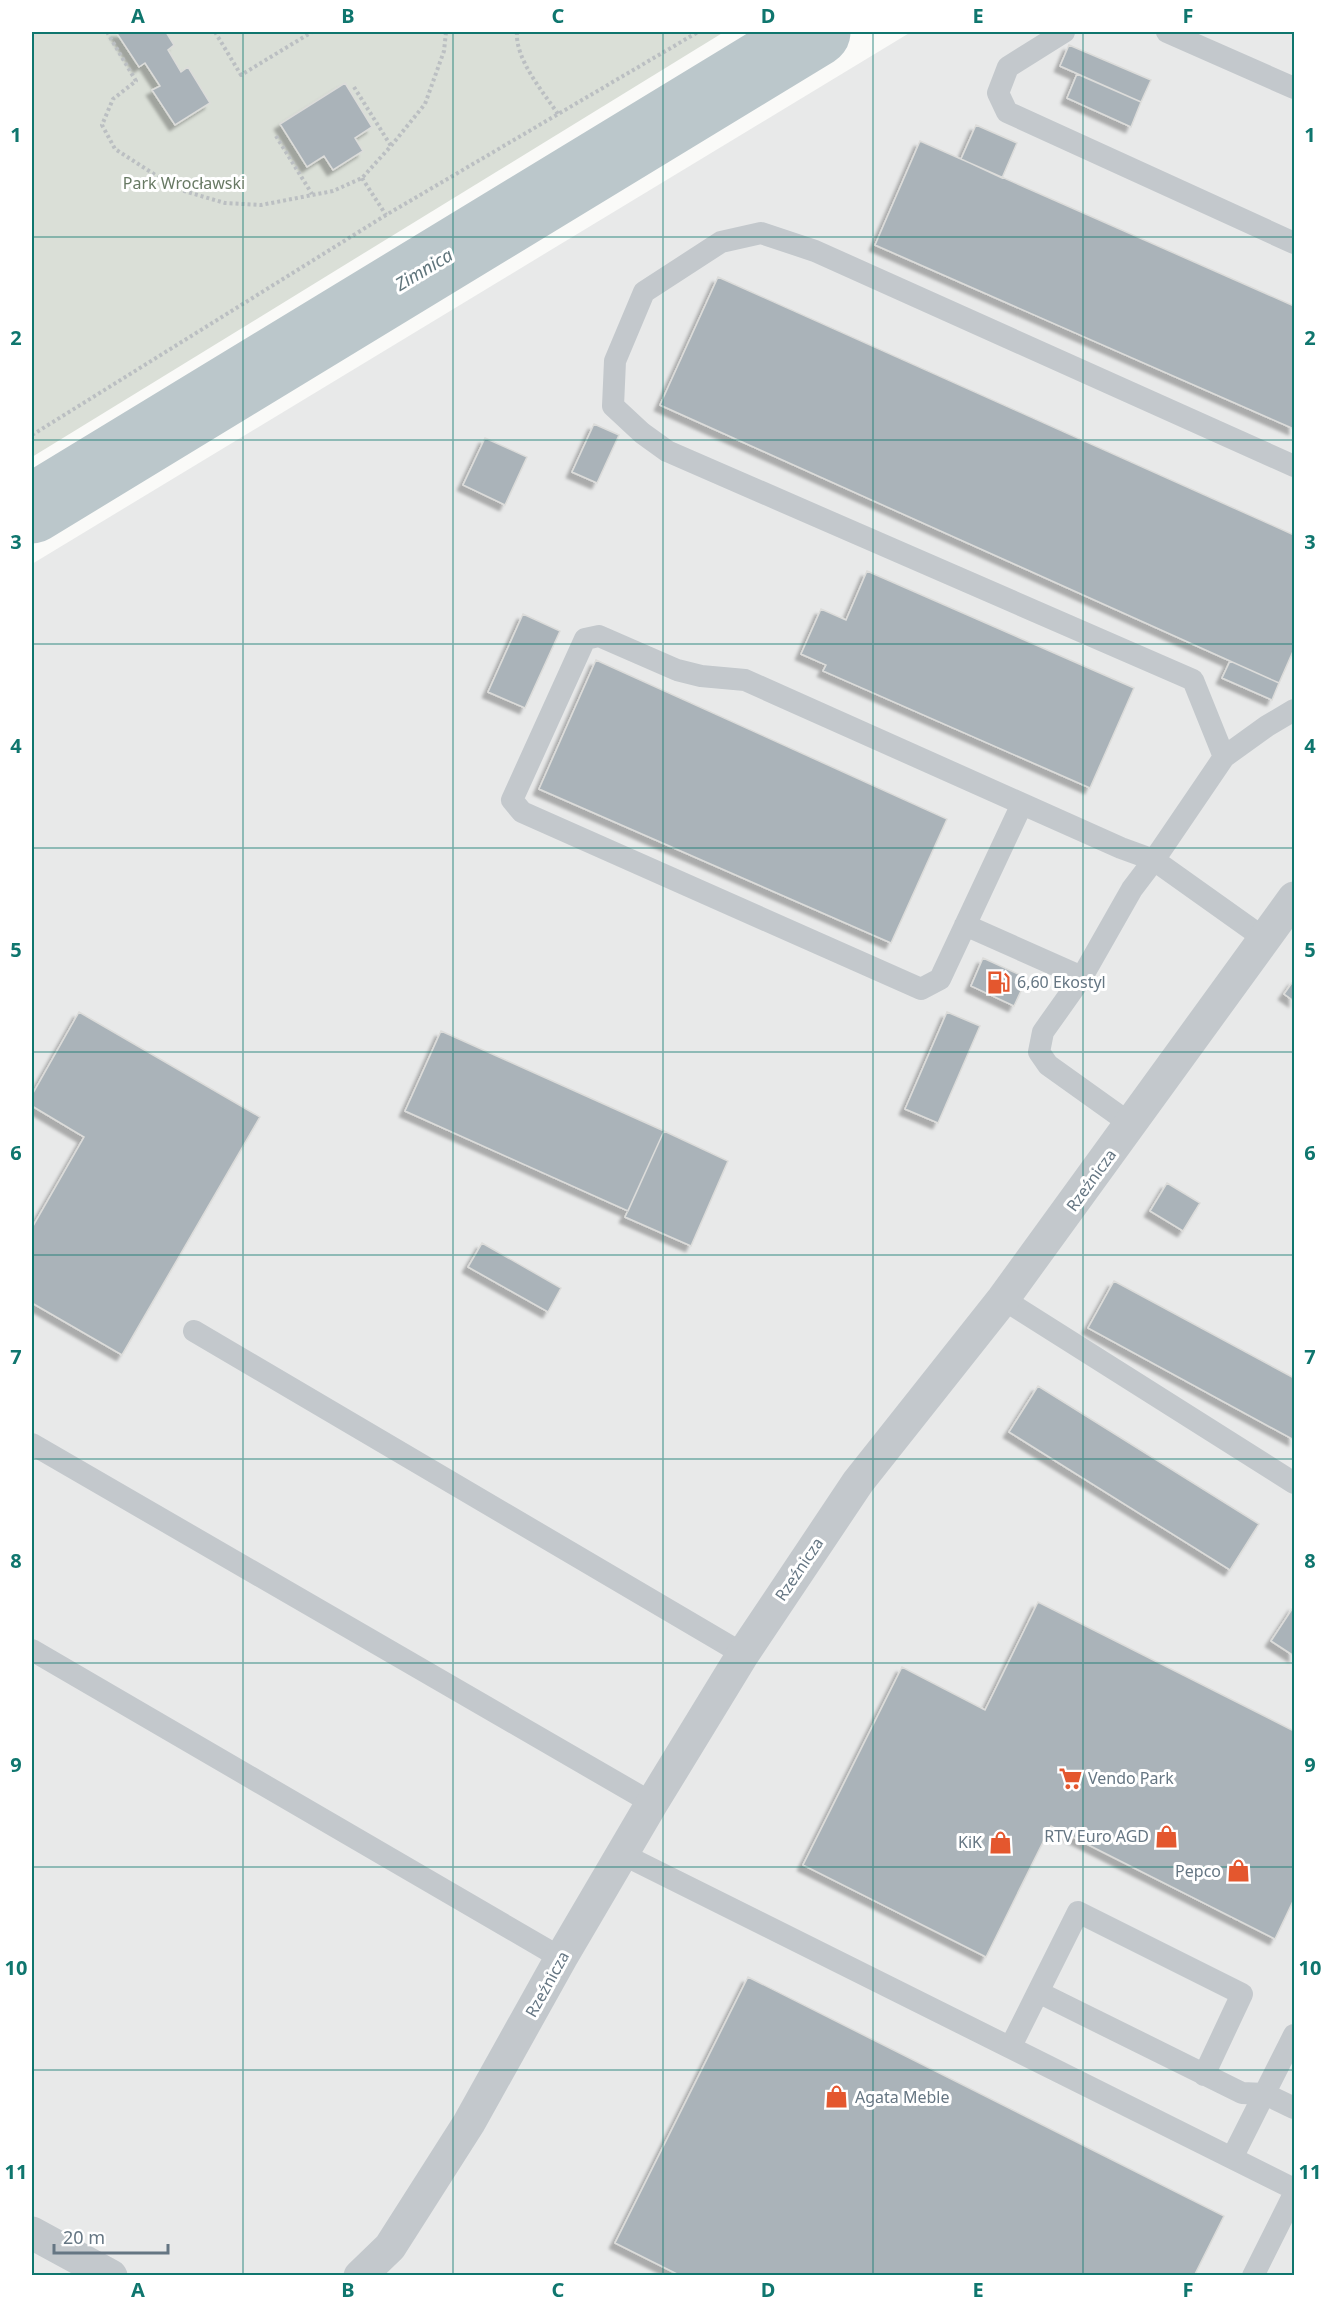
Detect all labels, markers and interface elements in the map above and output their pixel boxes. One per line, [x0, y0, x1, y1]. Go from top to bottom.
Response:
text: A [131, 2, 145, 29]
text: B [341, 2, 355, 29]
text: C [552, 2, 565, 29]
text: D [761, 2, 775, 29]
text: E [972, 2, 984, 29]
text: F [1183, 2, 1193, 29]
text: 1 [10, 121, 22, 148]
text: 1 [1304, 121, 1316, 148]
park label: Park Wrocławski [123, 172, 245, 194]
water label: Zimnica [389, 243, 457, 296]
text: 2 [10, 324, 22, 351]
text: 2 [1304, 324, 1316, 351]
text: 3 [10, 528, 22, 555]
text: 3 [1304, 528, 1316, 555]
text: 4 [10, 732, 22, 759]
text: 4 [1304, 732, 1316, 759]
text: 5 [10, 936, 22, 963]
text: 5 [1304, 936, 1316, 963]
fuel station icon: 6,60 Ekostyl [986, 969, 1012, 995]
place label: 6,60 Ekostyl [1017, 971, 1106, 993]
text: 6 [10, 1139, 22, 1166]
text: 6 [1304, 1139, 1316, 1166]
street label: Rzeźnicza [1061, 1144, 1121, 1216]
text: 7 [10, 1343, 22, 1370]
text: 7 [1304, 1343, 1316, 1370]
street label: Rzeźnicza [770, 1533, 828, 1605]
text: 8 [10, 1547, 22, 1574]
text: 8 [1304, 1547, 1316, 1574]
text: 9 [10, 1751, 22, 1778]
text: 9 [1304, 1751, 1316, 1778]
supermarket icon: Vendo Park [1057, 1765, 1083, 1791]
place label: Vendo Park [1088, 1767, 1174, 1789]
shop icon: RTV Euro AGD [1154, 1823, 1180, 1849]
place label: RTV Euro AGD [1044, 1825, 1149, 1847]
shop icon: KiK [987, 1829, 1013, 1855]
place label: KiK [958, 1831, 982, 1853]
shop icon: Pepco [1226, 1858, 1252, 1884]
place label: Pepco [1175, 1860, 1221, 1882]
street label: Rzeźnicza [520, 1947, 574, 2021]
text: 10 [5, 1954, 27, 1981]
text: 10 [1299, 1954, 1321, 1981]
shop icon: Agata Meble [824, 2084, 850, 2110]
place label: Agata Meble [855, 2086, 949, 2108]
text: 11 [5, 2158, 27, 2185]
text: 11 [1299, 2158, 1321, 2185]
scale bar [54, 2217, 168, 2255]
text: 20 m [63, 2225, 105, 2249]
text: A [131, 2276, 145, 2303]
text: B [341, 2276, 355, 2303]
text: C [552, 2276, 565, 2303]
text: D [761, 2276, 775, 2303]
text: E [972, 2276, 984, 2303]
text: F [1183, 2276, 1193, 2303]

